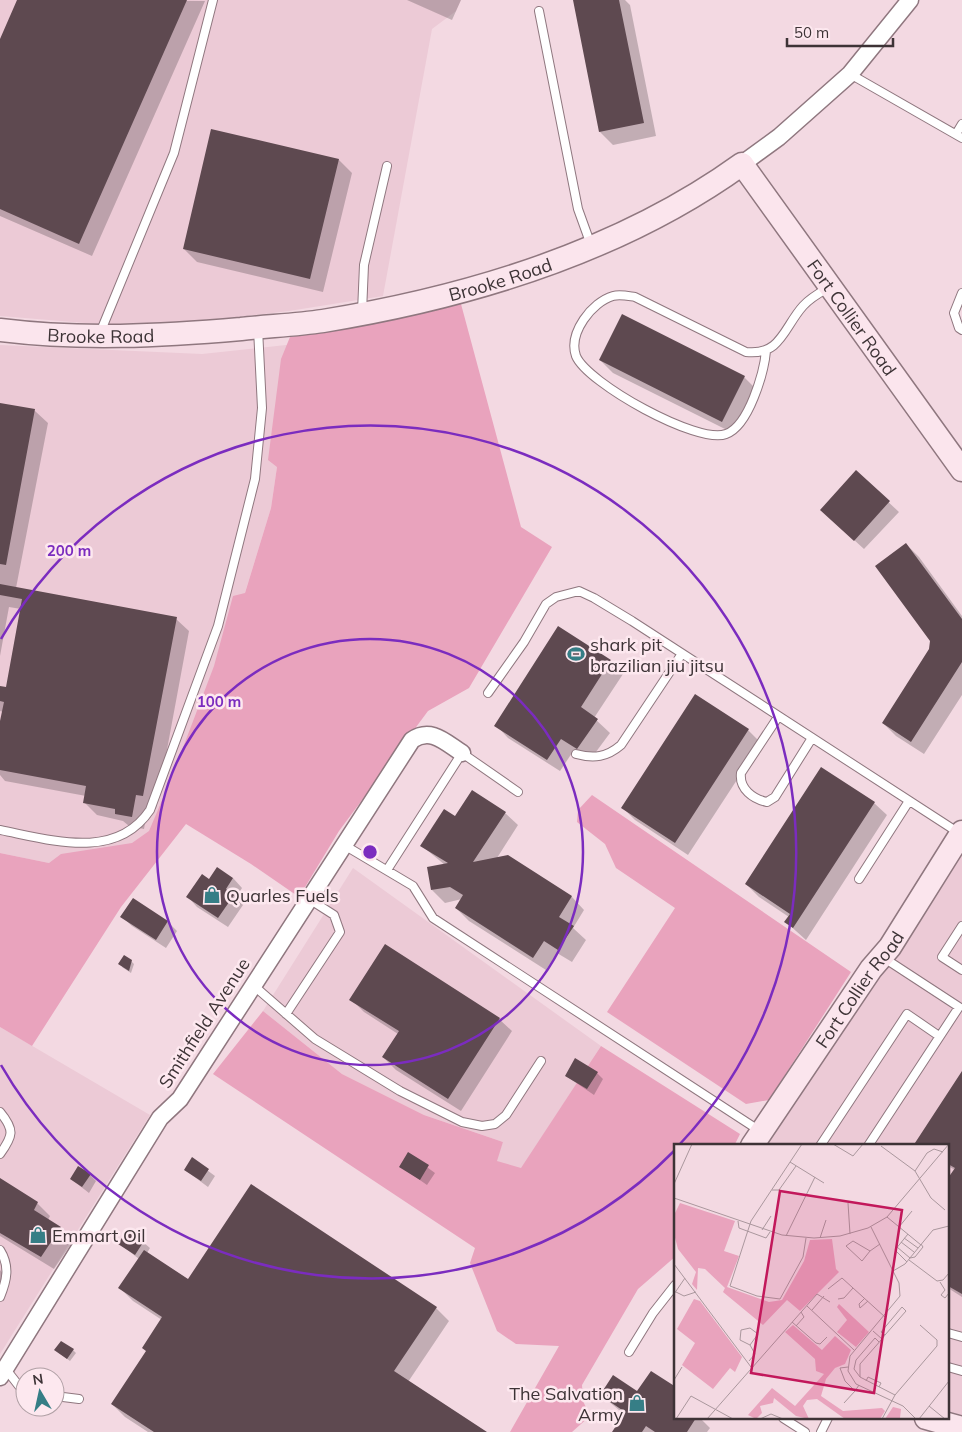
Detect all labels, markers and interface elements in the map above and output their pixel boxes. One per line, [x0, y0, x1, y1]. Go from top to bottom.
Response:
scale bar [787, 15, 893, 47]
text: 50 m [794, 23, 829, 42]
street label: Brooke Road [446, 252, 555, 306]
street label: Fort Collier Road [802, 254, 902, 380]
street label: Brooke Road [47, 323, 155, 348]
text: 200 m [47, 541, 91, 560]
place label: shark pit brazilian jiu jitsu [590, 633, 724, 677]
sports icon: shark pit brazilian jiu jitsu [566, 644, 586, 664]
text: 100 m [197, 692, 241, 711]
centre of rings [361, 843, 379, 861]
place label: Quarles Fuels [226, 884, 339, 907]
shop icon: Quarles Fuels [202, 885, 222, 905]
street label: Fort Collier Road [810, 927, 909, 1052]
street label: Smithfield Avenue [153, 954, 255, 1092]
inset map [674, 1144, 950, 1420]
place label: Emmart Oil [52, 1224, 145, 1247]
shop icon: Emmart Oil [28, 1225, 48, 1245]
north arrow [15, 1367, 65, 1417]
text: N [31, 1369, 45, 1389]
place label: The Salvation Army [509, 1382, 623, 1426]
shop icon: The Salvation Army [627, 1393, 647, 1413]

